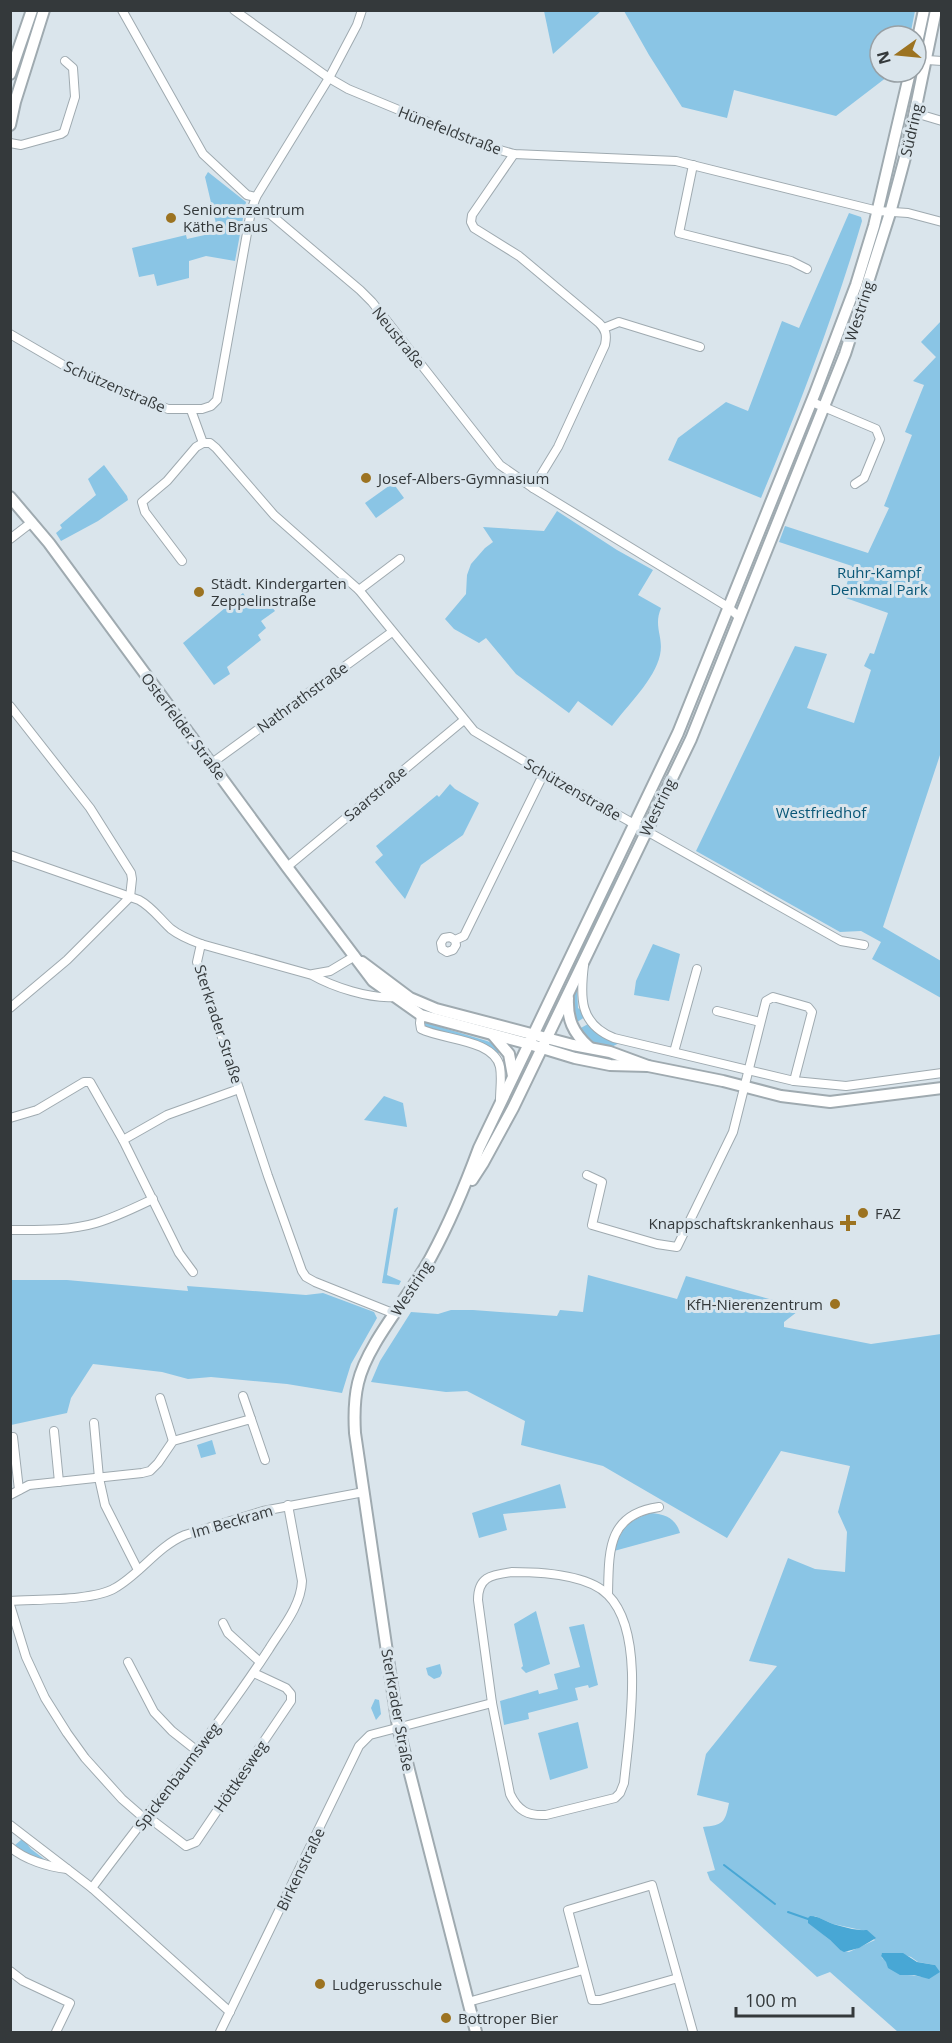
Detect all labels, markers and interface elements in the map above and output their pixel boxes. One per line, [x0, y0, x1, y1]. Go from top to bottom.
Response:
north arrow [868, 24, 928, 84]
text: N [871, 49, 896, 67]
street label: Hünefeldstraße [396, 101, 504, 159]
street label: Südring [895, 102, 927, 158]
place label: Seniorenzentrum Käthe Braus [183, 199, 305, 236]
marker: Seniorenzentrum Käthe Braus [164, 211, 178, 225]
street label: Westring [840, 278, 878, 344]
street label: Neustraße [368, 302, 430, 372]
street label: Schützenstraße [61, 356, 169, 416]
place label: Josef-Albers-Gymnasium [376, 468, 549, 488]
marker: Josef-Albers-Gymnasium [359, 471, 373, 485]
park label: Ruhr-Kampf Denkmal Park [830, 562, 928, 599]
place label: Städt. Kindergarten Zeppelinstraße [211, 573, 347, 610]
marker: Städt. Kindergarten Zeppelinstraße [192, 585, 206, 599]
street label: Nathrathstraße [252, 657, 352, 737]
street label: Osterfelder Straße [137, 668, 231, 784]
street label: Schützenstraße [521, 753, 625, 825]
street label: Saarstraße [340, 761, 410, 825]
street label: Westring [634, 775, 680, 839]
park label: Westfriedhof [776, 802, 867, 822]
street label: Sterkrader Straße [190, 962, 248, 1086]
place label: FAZ [875, 1203, 901, 1223]
marker: FAZ [856, 1206, 870, 1220]
place label: Knappschaftskrankenhaus [649, 1213, 834, 1233]
marker: Knappschaftskrankenhaus [839, 1214, 857, 1232]
street label: Westring [386, 1257, 436, 1319]
place label: KfH-Nierenzentrum [686, 1294, 823, 1314]
marker: KfH-Nierenzentrum [828, 1297, 842, 1311]
street label: Im Beckram [189, 1500, 275, 1542]
street label: Sterkrader Straße [377, 1647, 419, 1773]
street label: Spickenbaumsweg [130, 1718, 224, 1834]
street label: Höttkesweg [209, 1736, 271, 1816]
street label: Birkenstraße [271, 1824, 329, 1914]
place label: Ludgerusschule [332, 1974, 442, 1994]
marker: Ludgerusschule [313, 1977, 327, 1991]
scale bar [736, 1980, 853, 2018]
text: 100 m [745, 1988, 797, 2012]
place label: Bottroper Bier [458, 2008, 558, 2028]
marker: Bottroper Bier [439, 2011, 453, 2025]

